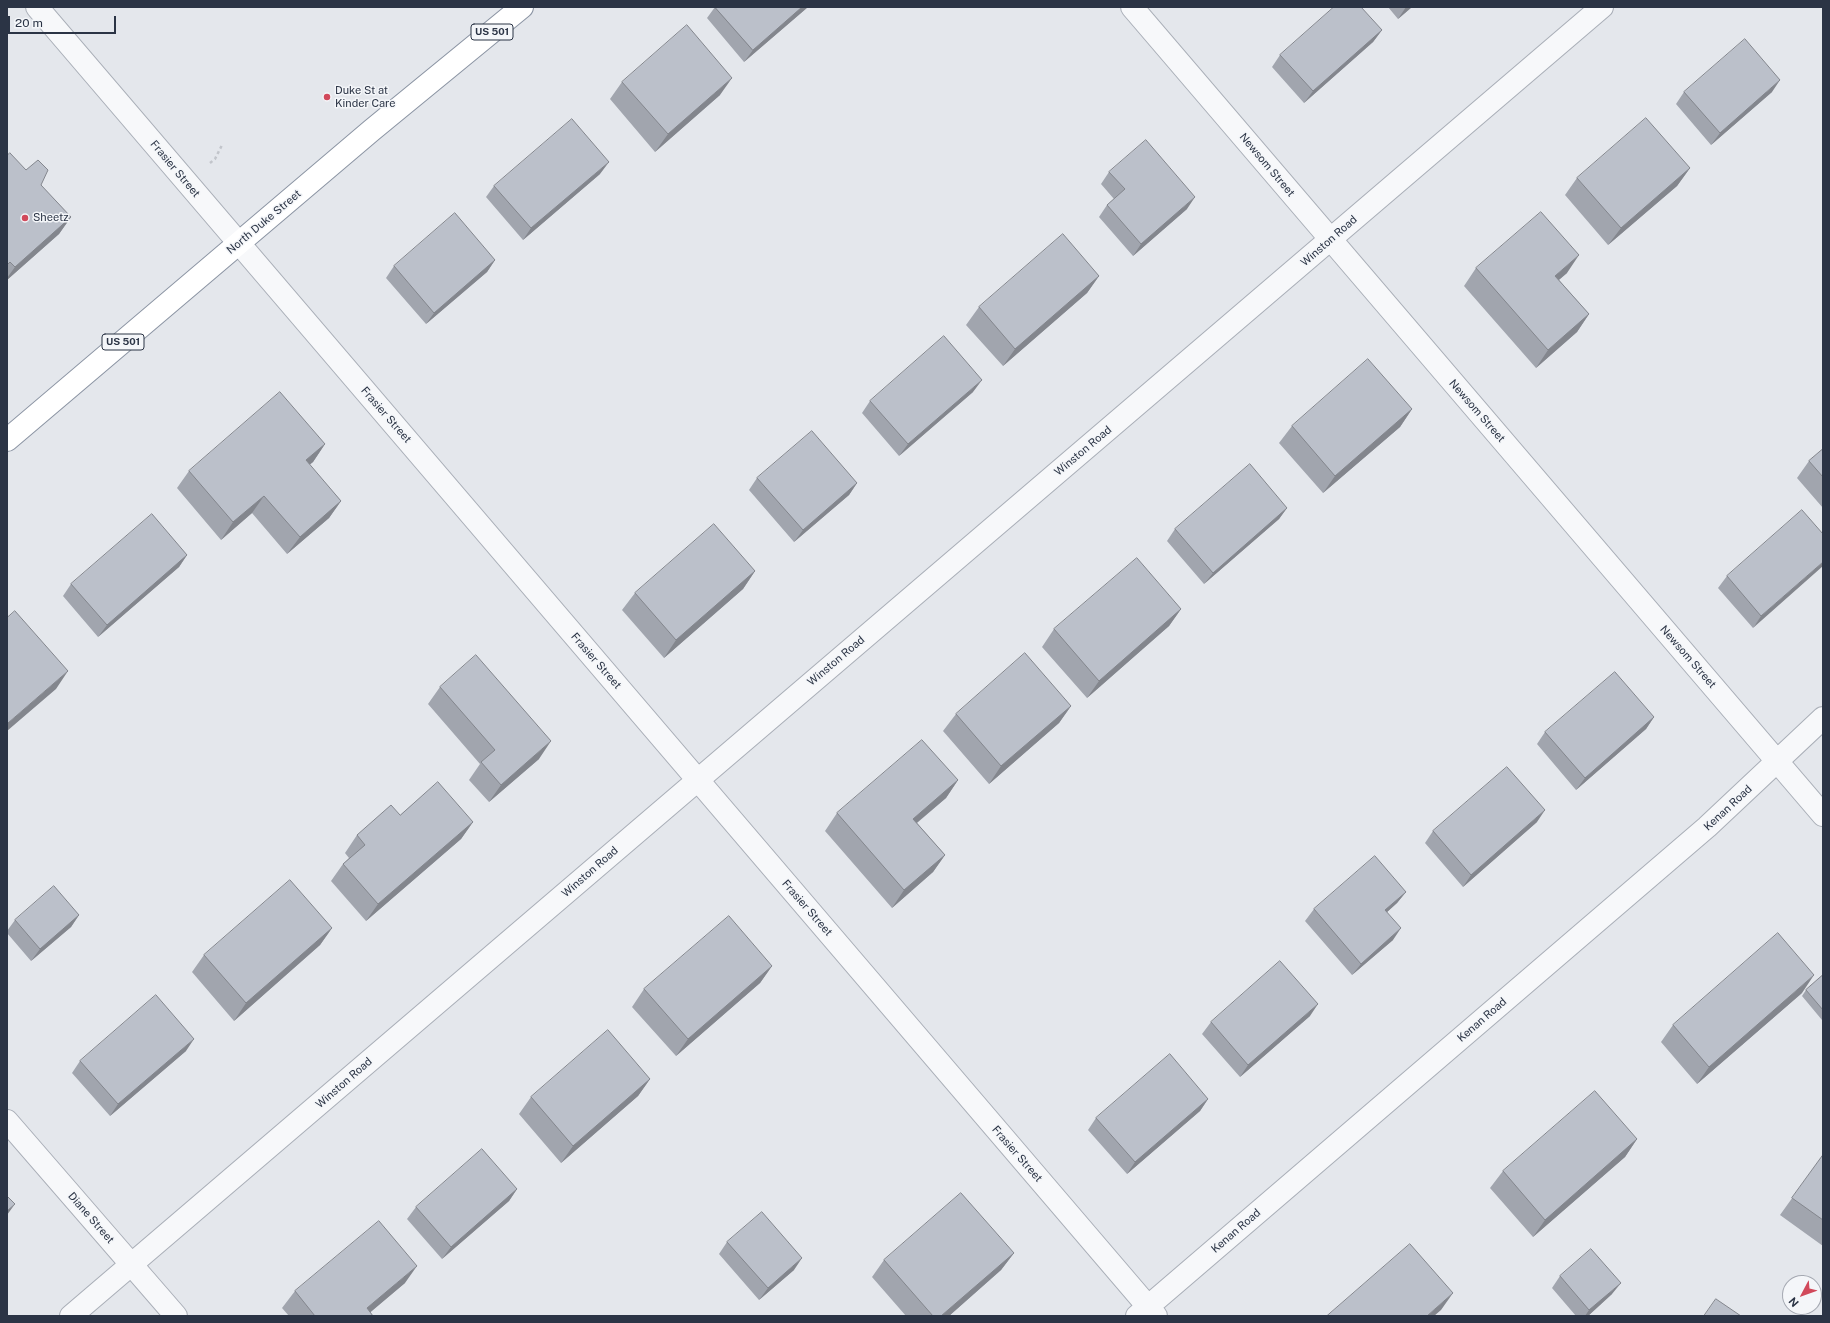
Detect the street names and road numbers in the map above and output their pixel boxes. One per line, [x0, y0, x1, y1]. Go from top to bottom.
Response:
road number: US 501 [471, 24, 513, 40]
street label: Newsom Street [1237, 131, 1297, 199]
street label: Frasier Street [147, 138, 203, 200]
street label: North Duke Street [224, 187, 304, 257]
street label: Winston Road [1298, 213, 1360, 269]
road number: US 501 [102, 334, 144, 350]
street label: Newsom Street [1446, 377, 1508, 445]
street label: Frasier Street [358, 384, 414, 446]
street label: Winston Road [1052, 423, 1114, 479]
street label: Newsom Street [1657, 623, 1719, 691]
street label: Frasier Street [568, 630, 624, 692]
street label: Winston Road [805, 633, 867, 689]
street label: Kenan Road [1701, 782, 1755, 834]
street label: Winston Road [559, 844, 621, 900]
street label: Frasier Street [779, 877, 835, 939]
street label: Kenan Road [1455, 995, 1509, 1045]
street label: Winston Road [313, 1055, 375, 1111]
street label: Frasier Street [989, 1123, 1045, 1185]
street label: Diane Street [65, 1190, 117, 1246]
street label: Kenan Road [1209, 1206, 1263, 1256]

